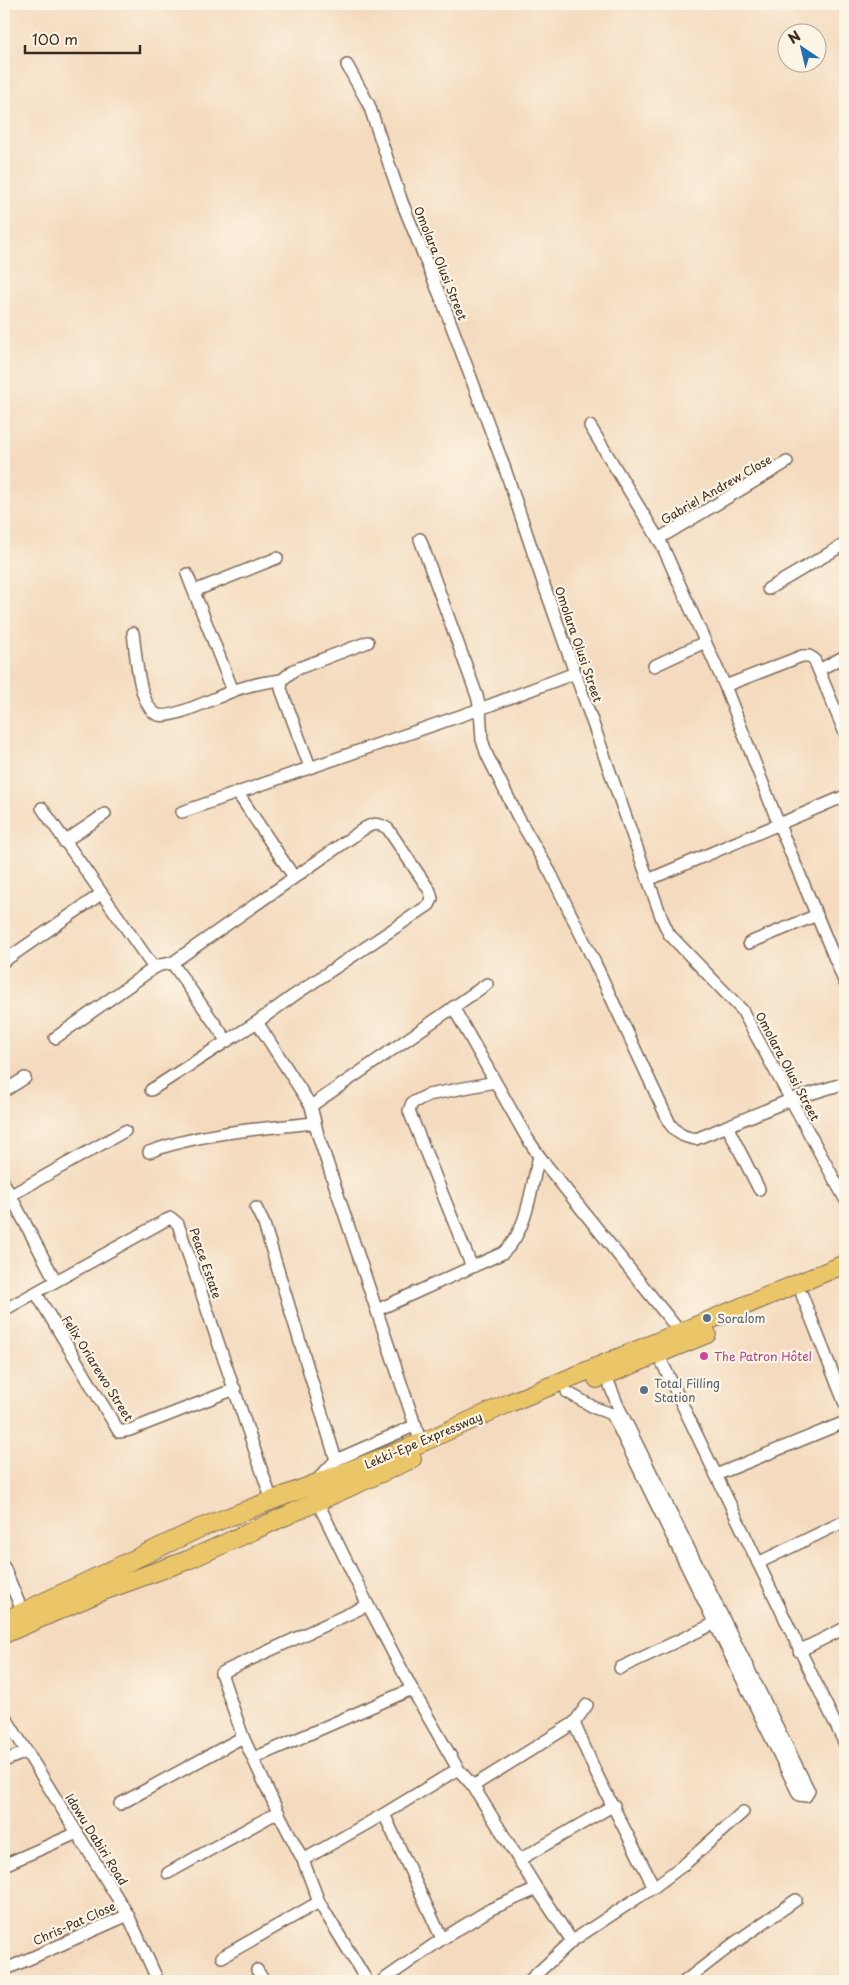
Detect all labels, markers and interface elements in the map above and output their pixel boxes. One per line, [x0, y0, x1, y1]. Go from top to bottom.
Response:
scale bar [25, 22, 140, 54]
north arrow [776, 22, 826, 72]
text: N [784, 25, 805, 49]
text: 100 m [32, 27, 78, 50]
street label: Omolara Olusi Street [410, 203, 472, 323]
street label: Gabriel Andrew Close [657, 450, 775, 528]
street label: Omolara Olusi Street [551, 584, 607, 704]
street label: Omolara Olusi Street [752, 1008, 825, 1124]
street label: Peace Estate [186, 1225, 226, 1301]
place label: Soralom [717, 1309, 765, 1327]
street label: Felix Oriarewo Street [58, 1312, 138, 1425]
marker: Soralom [701, 1312, 713, 1324]
place label: The Patron Hôtel [714, 1347, 812, 1365]
marker: The Patron Hôtel [698, 1350, 710, 1362]
place label: Total Filling Station [654, 1374, 720, 1406]
marker: Total Filling Station [638, 1384, 650, 1396]
street label: Lekki-Epe Expressway [361, 1407, 485, 1473]
street label: Idowu Dabiri Road [61, 1790, 133, 1888]
street label: Chris-Pat Close [30, 1897, 118, 1949]

